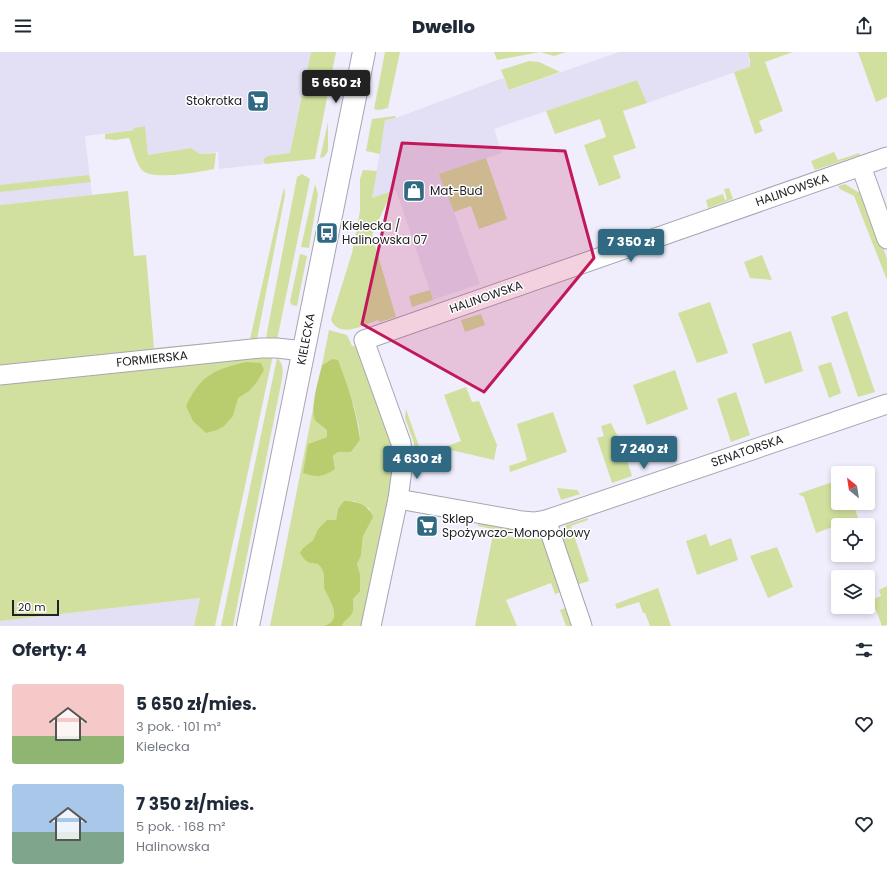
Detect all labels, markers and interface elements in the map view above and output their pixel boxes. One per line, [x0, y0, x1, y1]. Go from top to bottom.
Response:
text: Dwello [412, 14, 475, 39]
icon: menu [12, 15, 34, 37]
icon: share [853, 15, 875, 37]
pin: 5 650 zł [295, 70, 377, 104]
text: 5 650 zł [311, 73, 361, 92]
supermarket icon: Stokrotka [245, 88, 271, 114]
place label: Stokrotka [186, 92, 242, 109]
street label: HALINOWSKA [753, 169, 831, 210]
shop icon: Mat-Bud [401, 178, 427, 204]
place label: Mat-Bud [430, 182, 483, 199]
place label: Kielecka / Halinowska 07 [342, 217, 428, 248]
bus stop icon: Kielecka / Halinowska 07 [314, 220, 340, 246]
pin: 7 350 zł [590, 229, 672, 263]
text: 7 350 zł [607, 232, 655, 251]
street label: HALINOWSKA [447, 276, 525, 317]
street label: KIELECKA [292, 312, 319, 366]
street label: FORMIERSKA [115, 346, 189, 371]
street label: SENATORSKA [708, 430, 785, 471]
pin: 7 240 zł [603, 436, 685, 470]
text: 7 240 zł [620, 439, 668, 458]
pin: 4 630 zł [376, 446, 458, 480]
text: 4 630 zł [392, 449, 442, 468]
north arrow [831, 466, 875, 510]
map controls [831, 466, 875, 614]
place label: Sklep Spożywczo-Monopolowy [442, 510, 591, 541]
supermarket icon: Sklep Spożywczo-Monopolowy [414, 513, 440, 539]
button: locate [831, 518, 875, 562]
button: layers [831, 570, 875, 614]
scale bar [12, 598, 59, 617]
text: 20 m [18, 599, 46, 615]
text: Oferty: 4 [12, 638, 87, 662]
icon: filters [853, 639, 875, 661]
text: 5 650 zł/mies. [136, 692, 257, 716]
icon: home [44, 700, 92, 748]
icon: heart [853, 713, 875, 735]
text: 3 pok. · 101 m² [136, 717, 221, 736]
text: Kielecka [136, 737, 190, 756]
text: 7 350 zł/mies. [136, 792, 254, 816]
icon: home [44, 800, 92, 848]
icon: heart [853, 813, 875, 835]
text: 5 pok. · 168 m² [136, 817, 226, 836]
text: Halinowska [136, 837, 210, 856]

